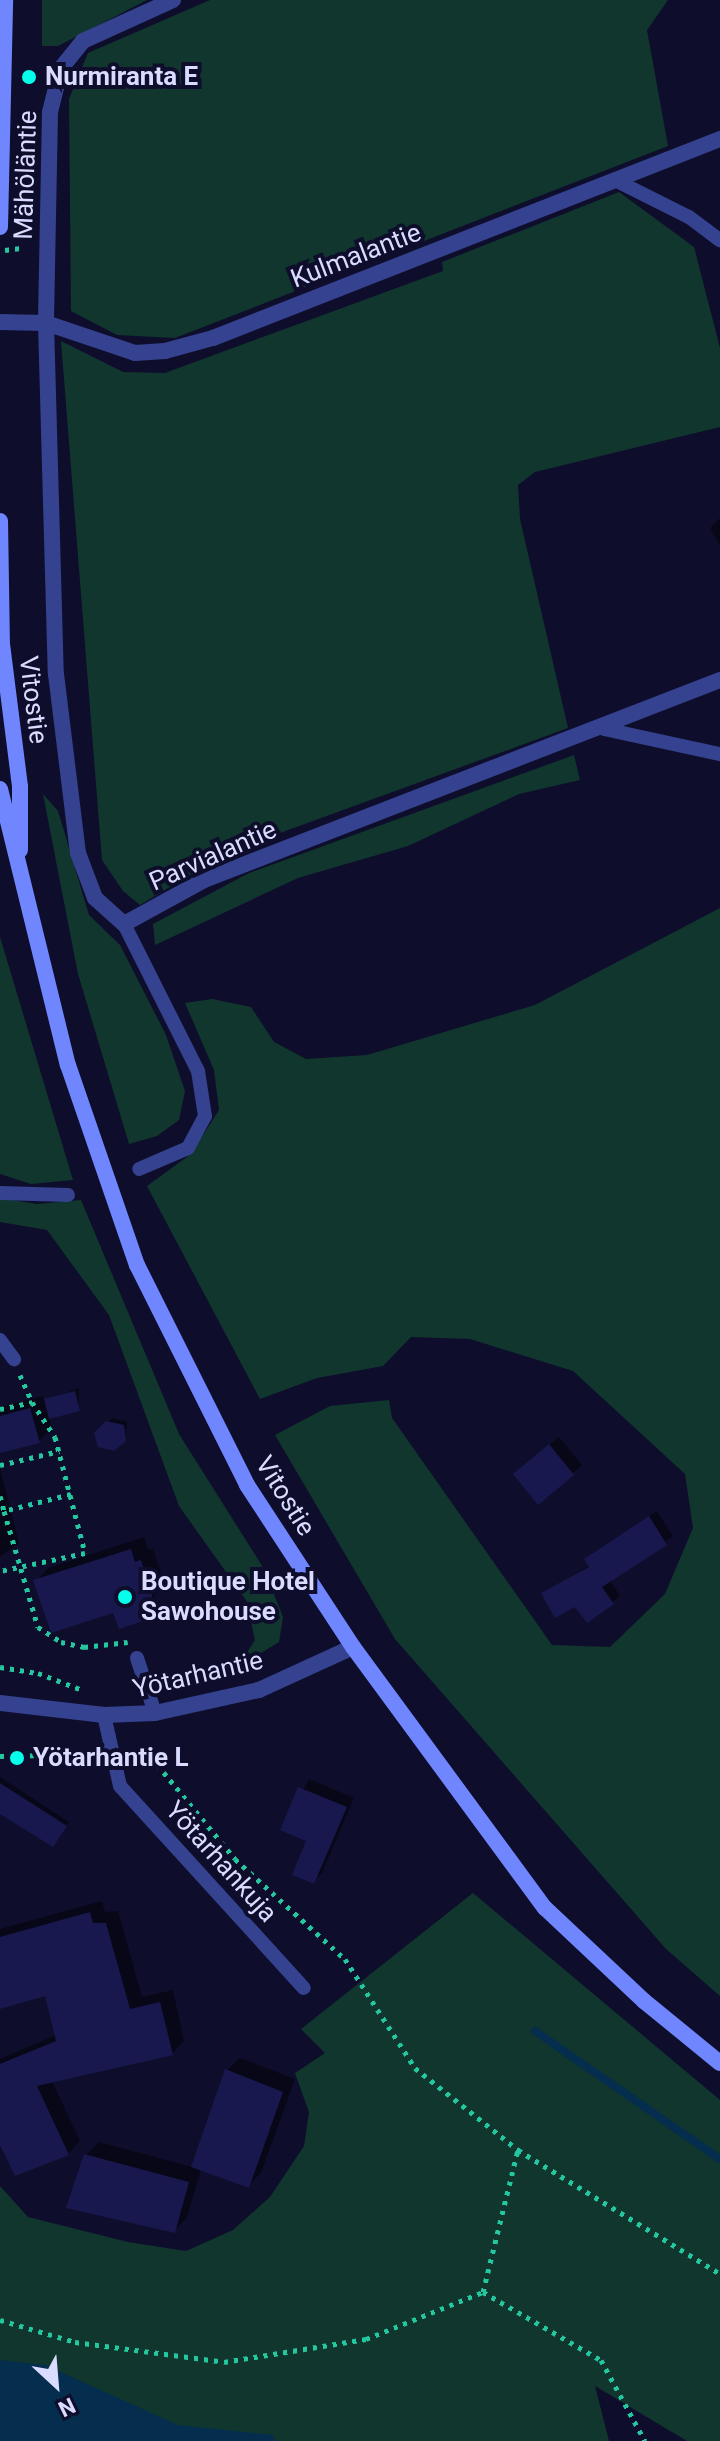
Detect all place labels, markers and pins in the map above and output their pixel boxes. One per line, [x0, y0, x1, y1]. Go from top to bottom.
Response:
place label: Nurmiranta E [45, 61, 198, 93]
marker: Nurmiranta E [20, 68, 38, 86]
place label: Boutique Hotel Sawohouse [141, 1566, 315, 1628]
marker: Boutique Hotel Sawohouse [116, 1588, 134, 1606]
place label: Yötarhantie L [33, 1742, 188, 1774]
marker: Yötarhantie L [8, 1749, 26, 1767]

